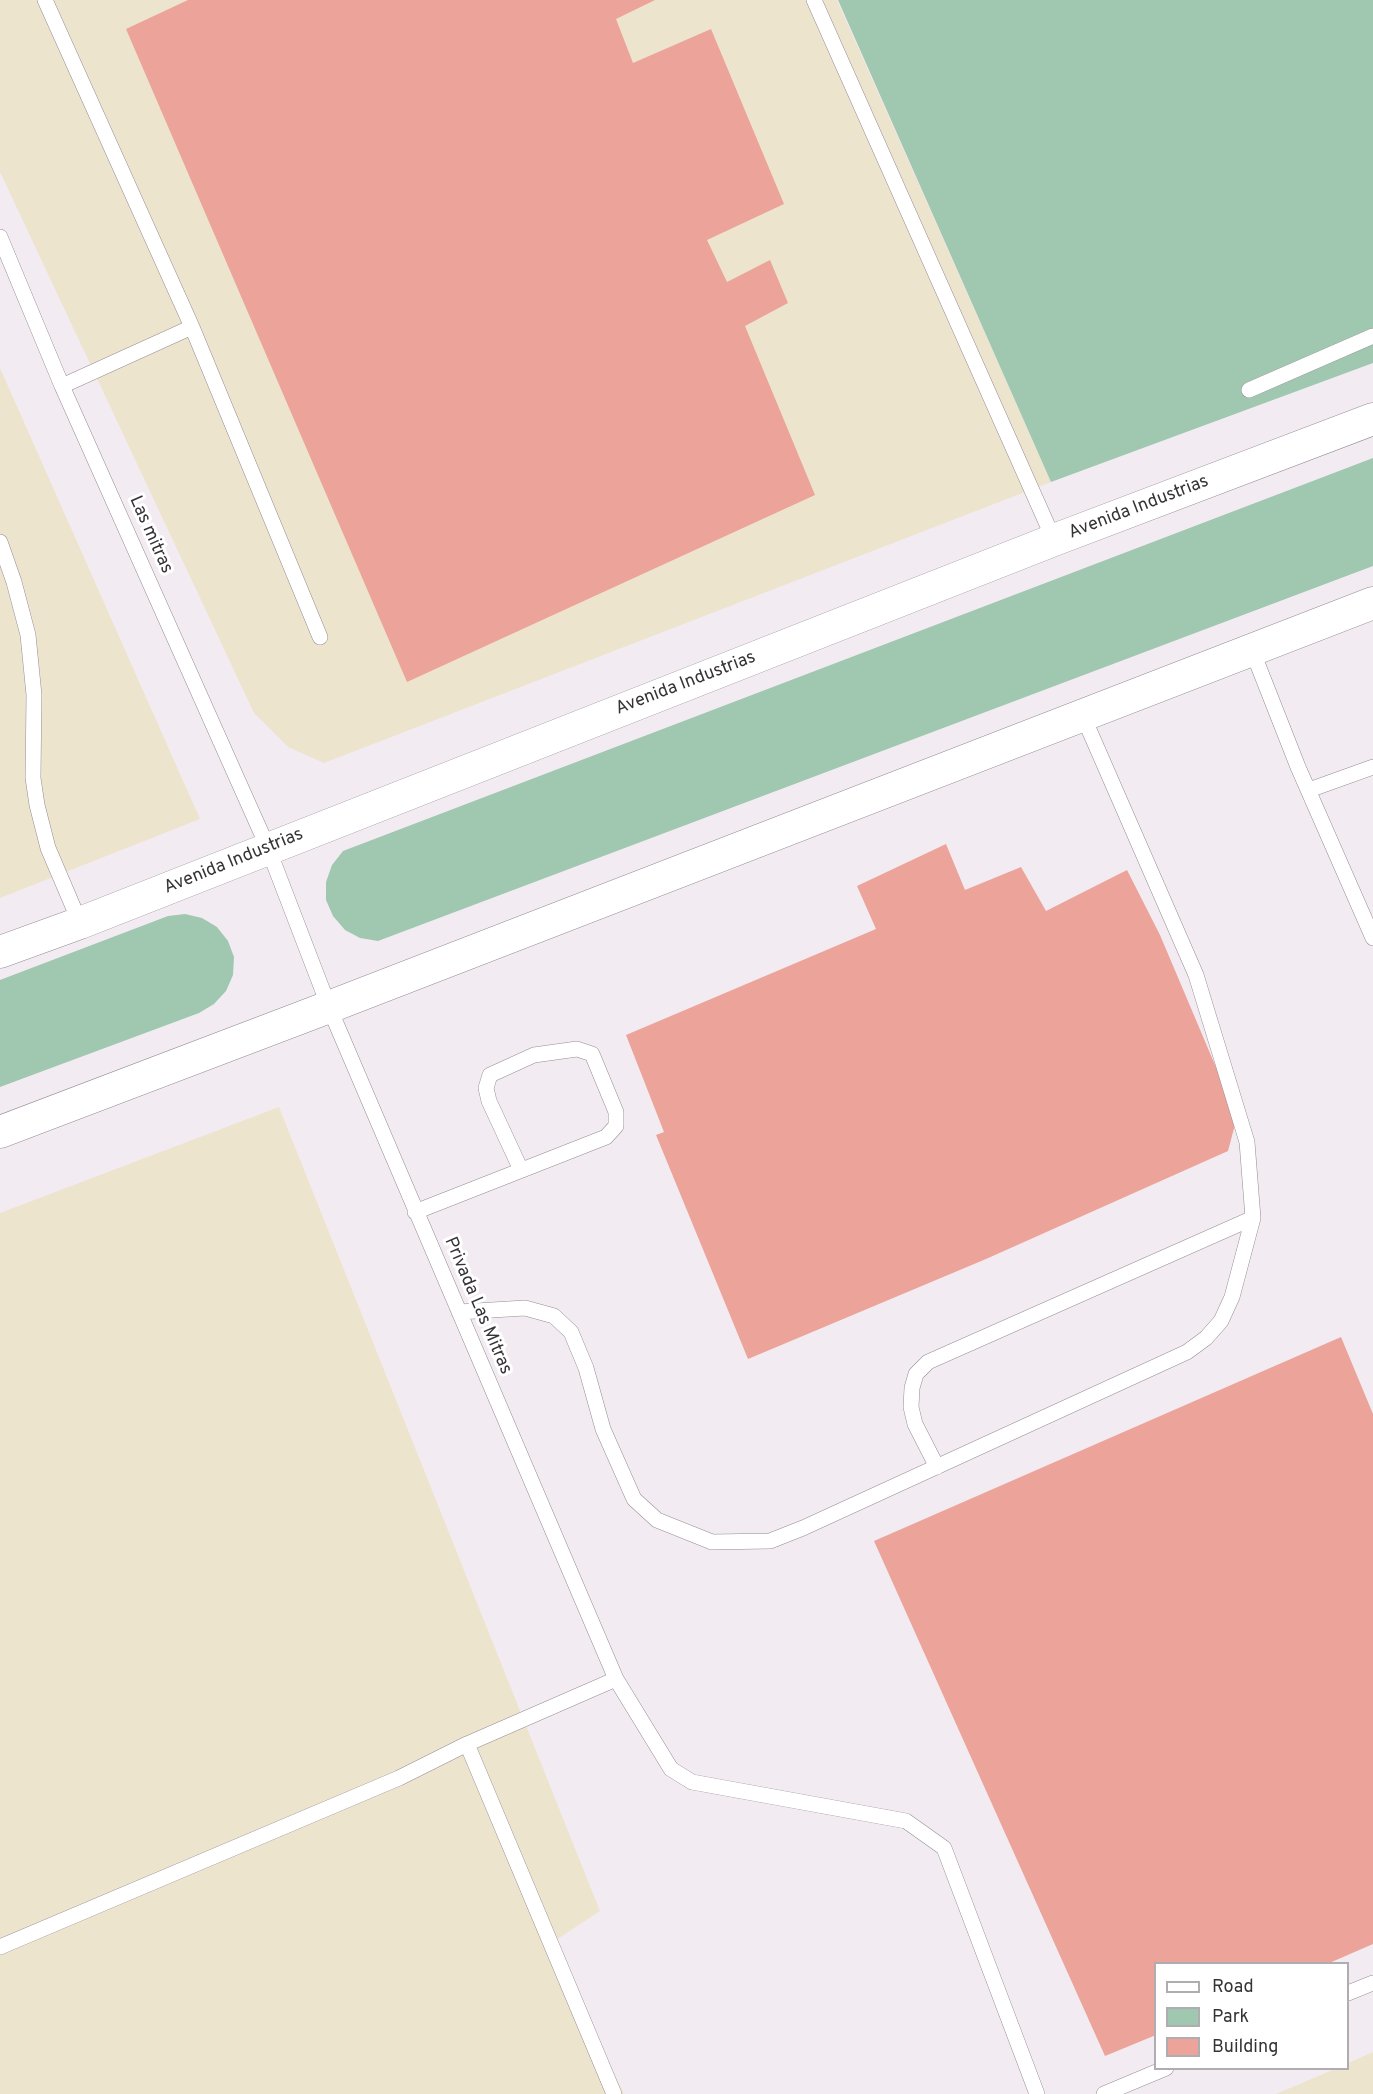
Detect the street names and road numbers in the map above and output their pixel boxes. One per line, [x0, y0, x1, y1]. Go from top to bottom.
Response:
street label: Avenida Industrias [1066, 471, 1212, 545]
street label: Las mitras [123, 493, 177, 577]
street label: Avenida Industrias [613, 647, 759, 721]
street label: Avenida Industrias [161, 824, 307, 900]
street label: Privada Las Mitras [438, 1234, 516, 1378]

